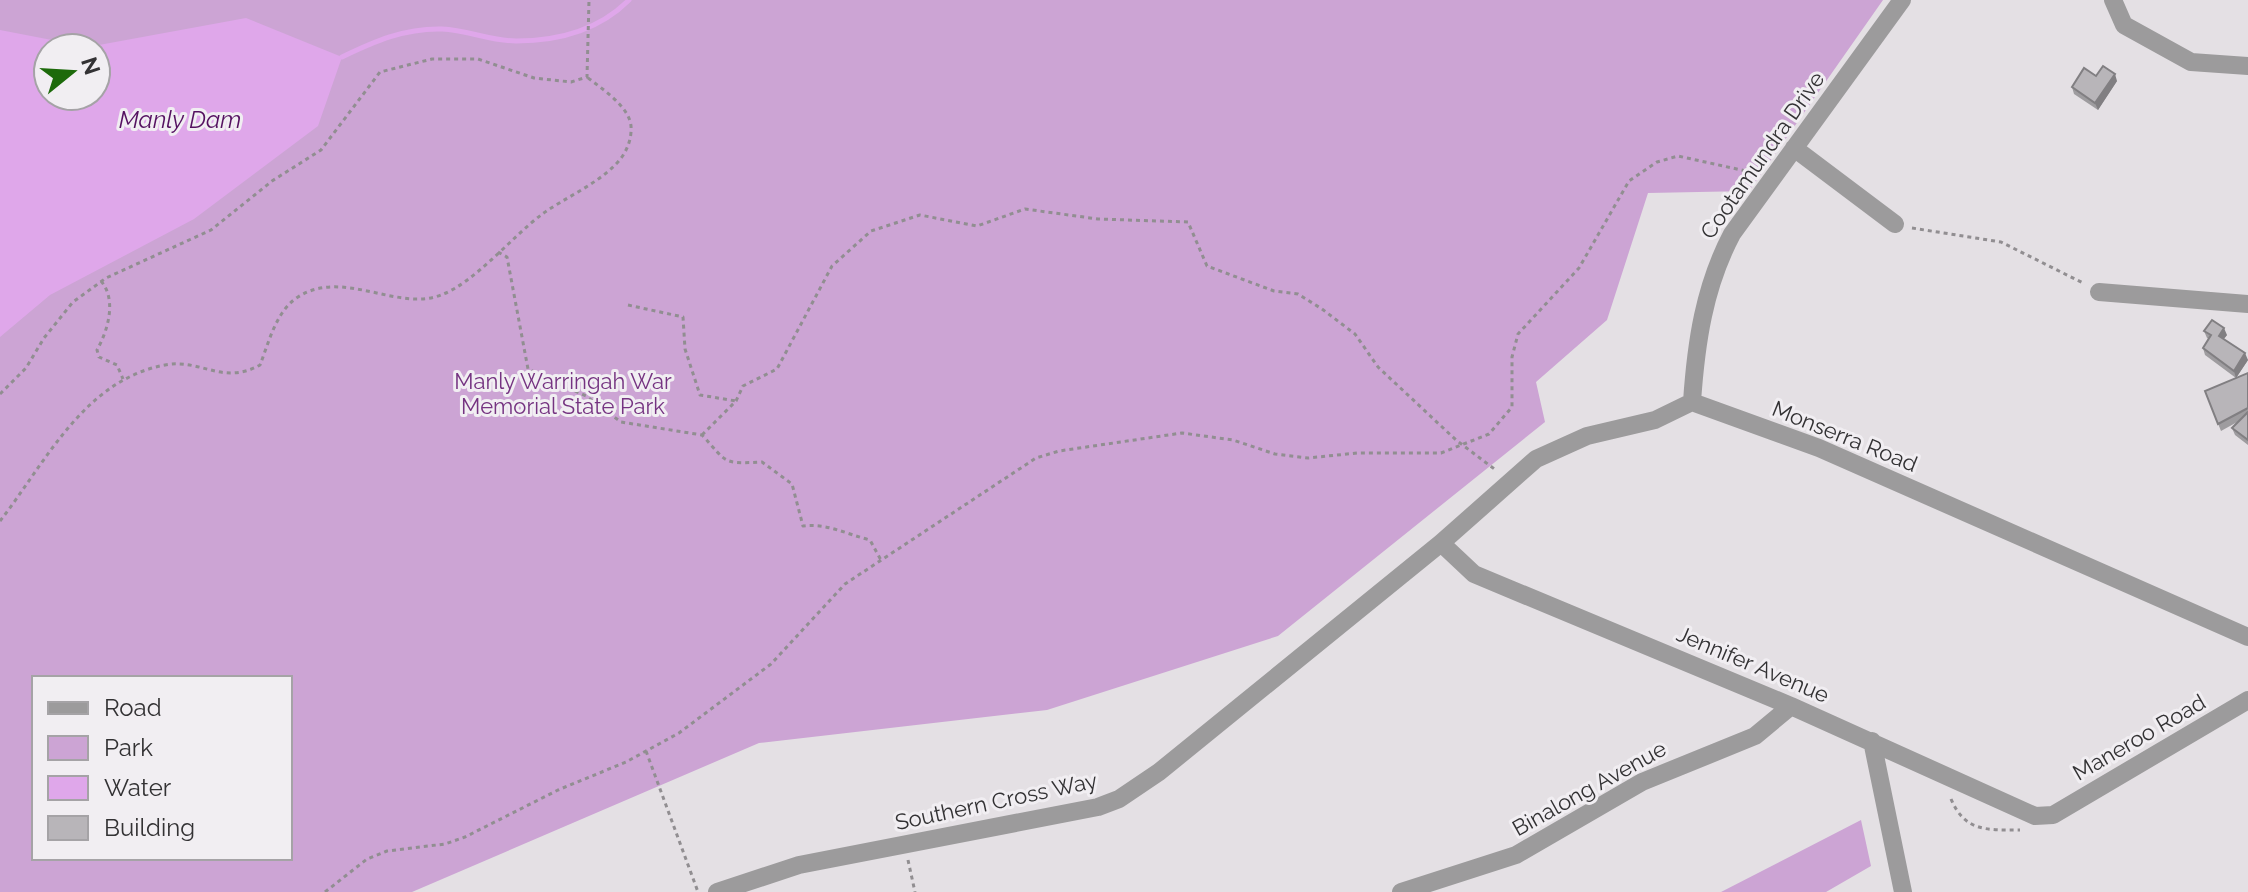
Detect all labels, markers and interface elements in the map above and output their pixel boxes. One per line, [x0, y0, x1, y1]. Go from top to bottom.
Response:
north arrow [32, 32, 112, 112]
text: N [76, 54, 106, 78]
street label: Cootamundra Drive [1695, 66, 1829, 244]
water label: Manly Dam [119, 105, 241, 134]
park label: Manly Warringah War Memorial State Park [454, 368, 672, 419]
street label: Monserra Road [1769, 395, 1921, 477]
street label: Jennifer Avenue [1673, 620, 1833, 708]
legend [32, 676, 292, 860]
street label: Maneroo Road [2068, 689, 2210, 785]
text: Road [104, 693, 162, 722]
text: Park [104, 733, 153, 762]
street label: Binalong Avenue [1508, 735, 1671, 841]
street label: Southern Cross Way [893, 767, 1099, 835]
text: Water [104, 773, 172, 802]
text: Building [104, 813, 195, 842]

